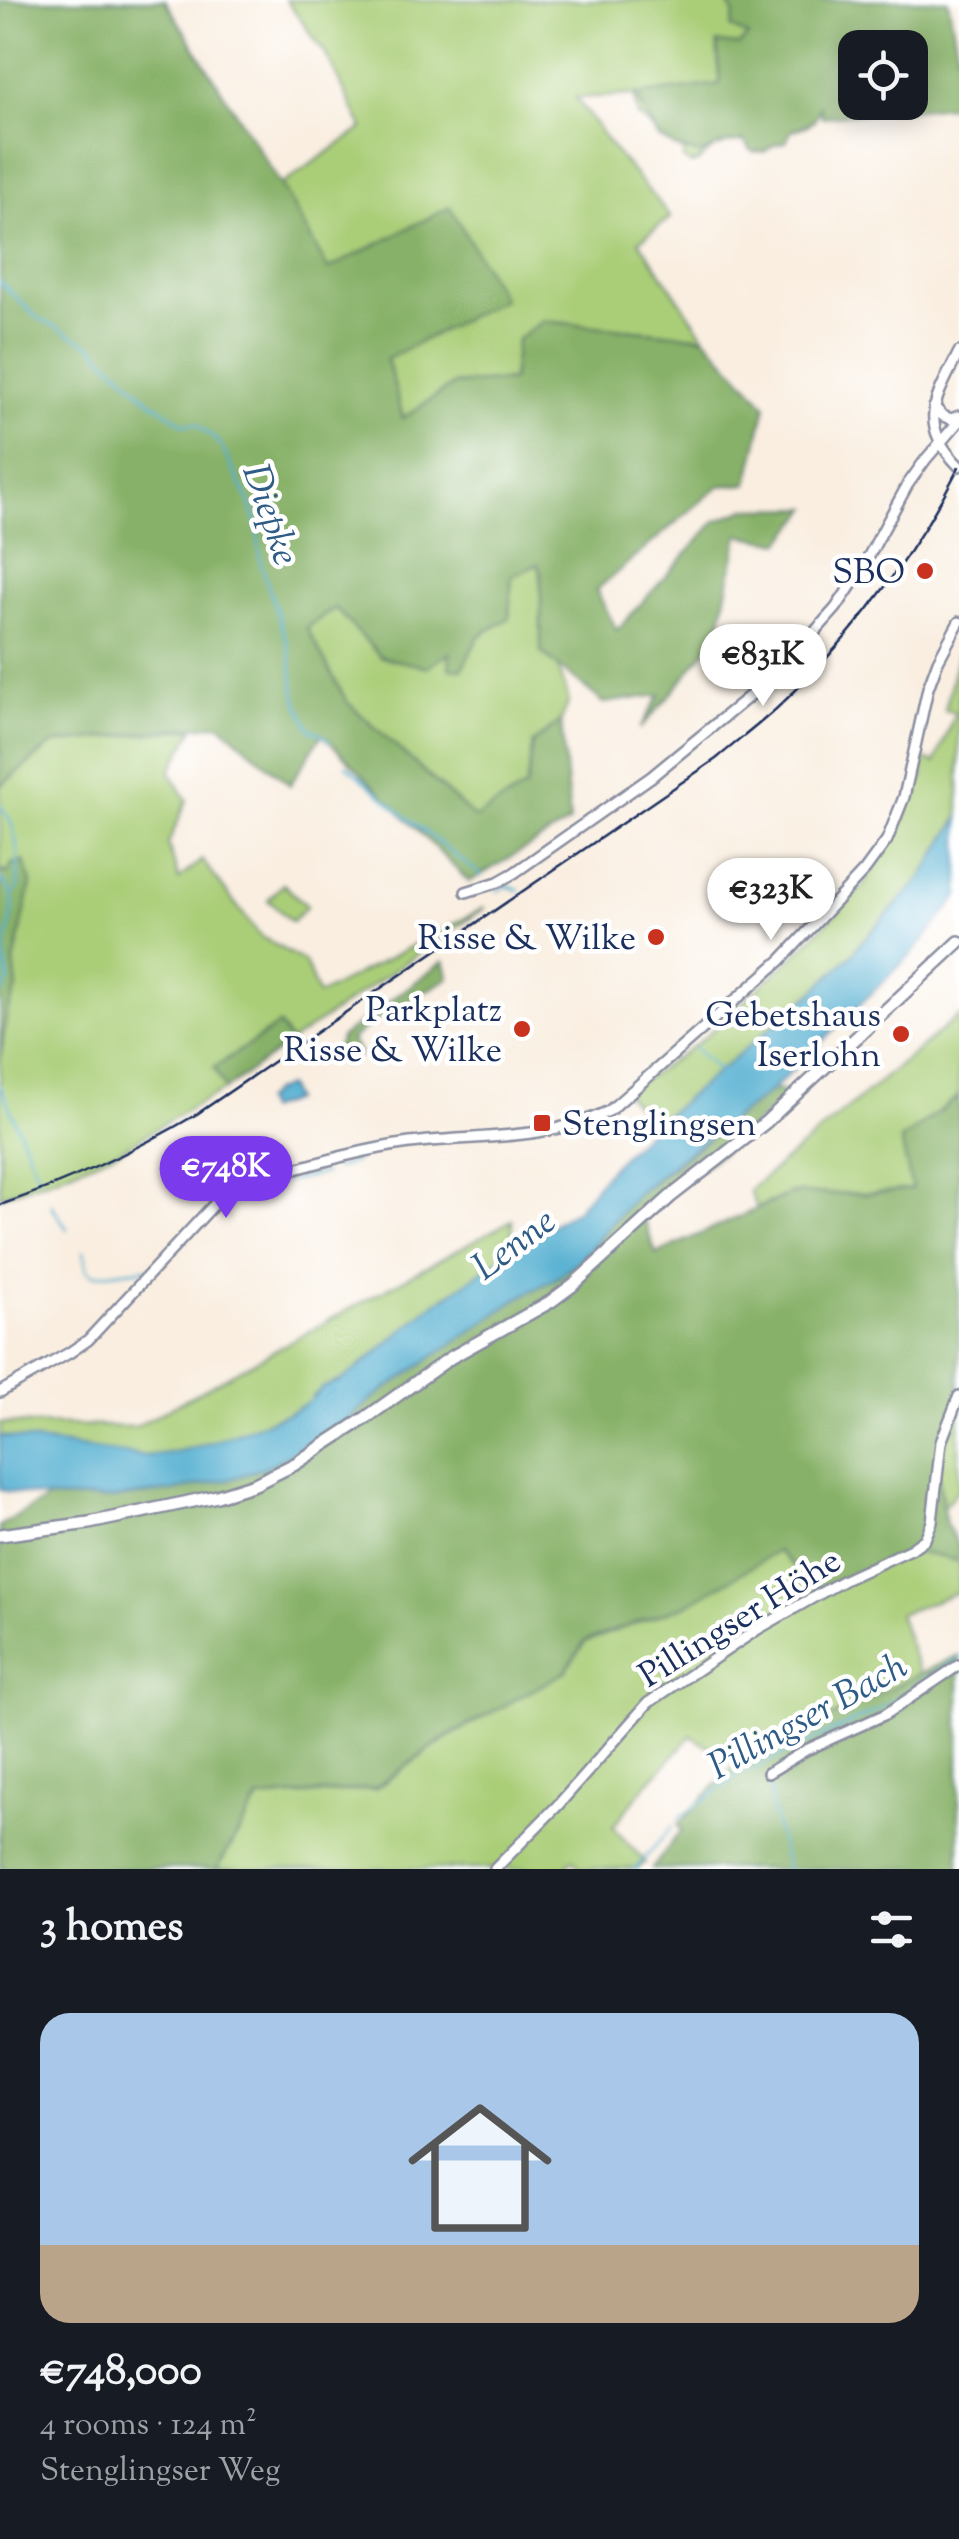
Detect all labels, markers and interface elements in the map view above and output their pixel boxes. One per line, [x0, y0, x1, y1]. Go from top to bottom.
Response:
map controls [838, 30, 928, 120]
button: locate [838, 30, 928, 120]
water label: Diepke [226, 458, 311, 573]
place label: SBO [832, 549, 905, 600]
marker: SBO [914, 560, 936, 582]
pin: €831K [693, 624, 833, 709]
text: €831K [722, 633, 804, 679]
pin: €323K [701, 858, 841, 943]
text: €323K [729, 867, 813, 913]
place label: Risse & Wilke [417, 915, 636, 966]
marker: Risse & Wilke [645, 926, 667, 948]
place label: Parkplatz Risse & Wilke [283, 987, 502, 1078]
place label: Gebetshaus Iserlohn [705, 992, 881, 1083]
marker: Parkplatz Risse & Wilke [511, 1018, 533, 1040]
marker: Gebetshaus Iserlohn [890, 1023, 912, 1045]
place label: Stenglingsen [562, 1101, 756, 1152]
marker: Stenglingsen [531, 1112, 553, 1134]
pin: €748K [156, 1136, 296, 1221]
text: €748K [182, 1145, 270, 1191]
water label: Lenne [462, 1197, 569, 1296]
street label: Pillingser Höhe [630, 1537, 852, 1703]
water label: Pillingser Bach [700, 1641, 919, 1795]
text: 3 homes [40, 1899, 184, 1959]
icon: filters [864, 1902, 919, 1957]
icon: home [390, 2078, 570, 2258]
text: €748,000 [40, 2343, 202, 2403]
text: 4 rooms · 124 m² [40, 2403, 257, 2449]
text: Stenglingser Weg [40, 2449, 281, 2495]

